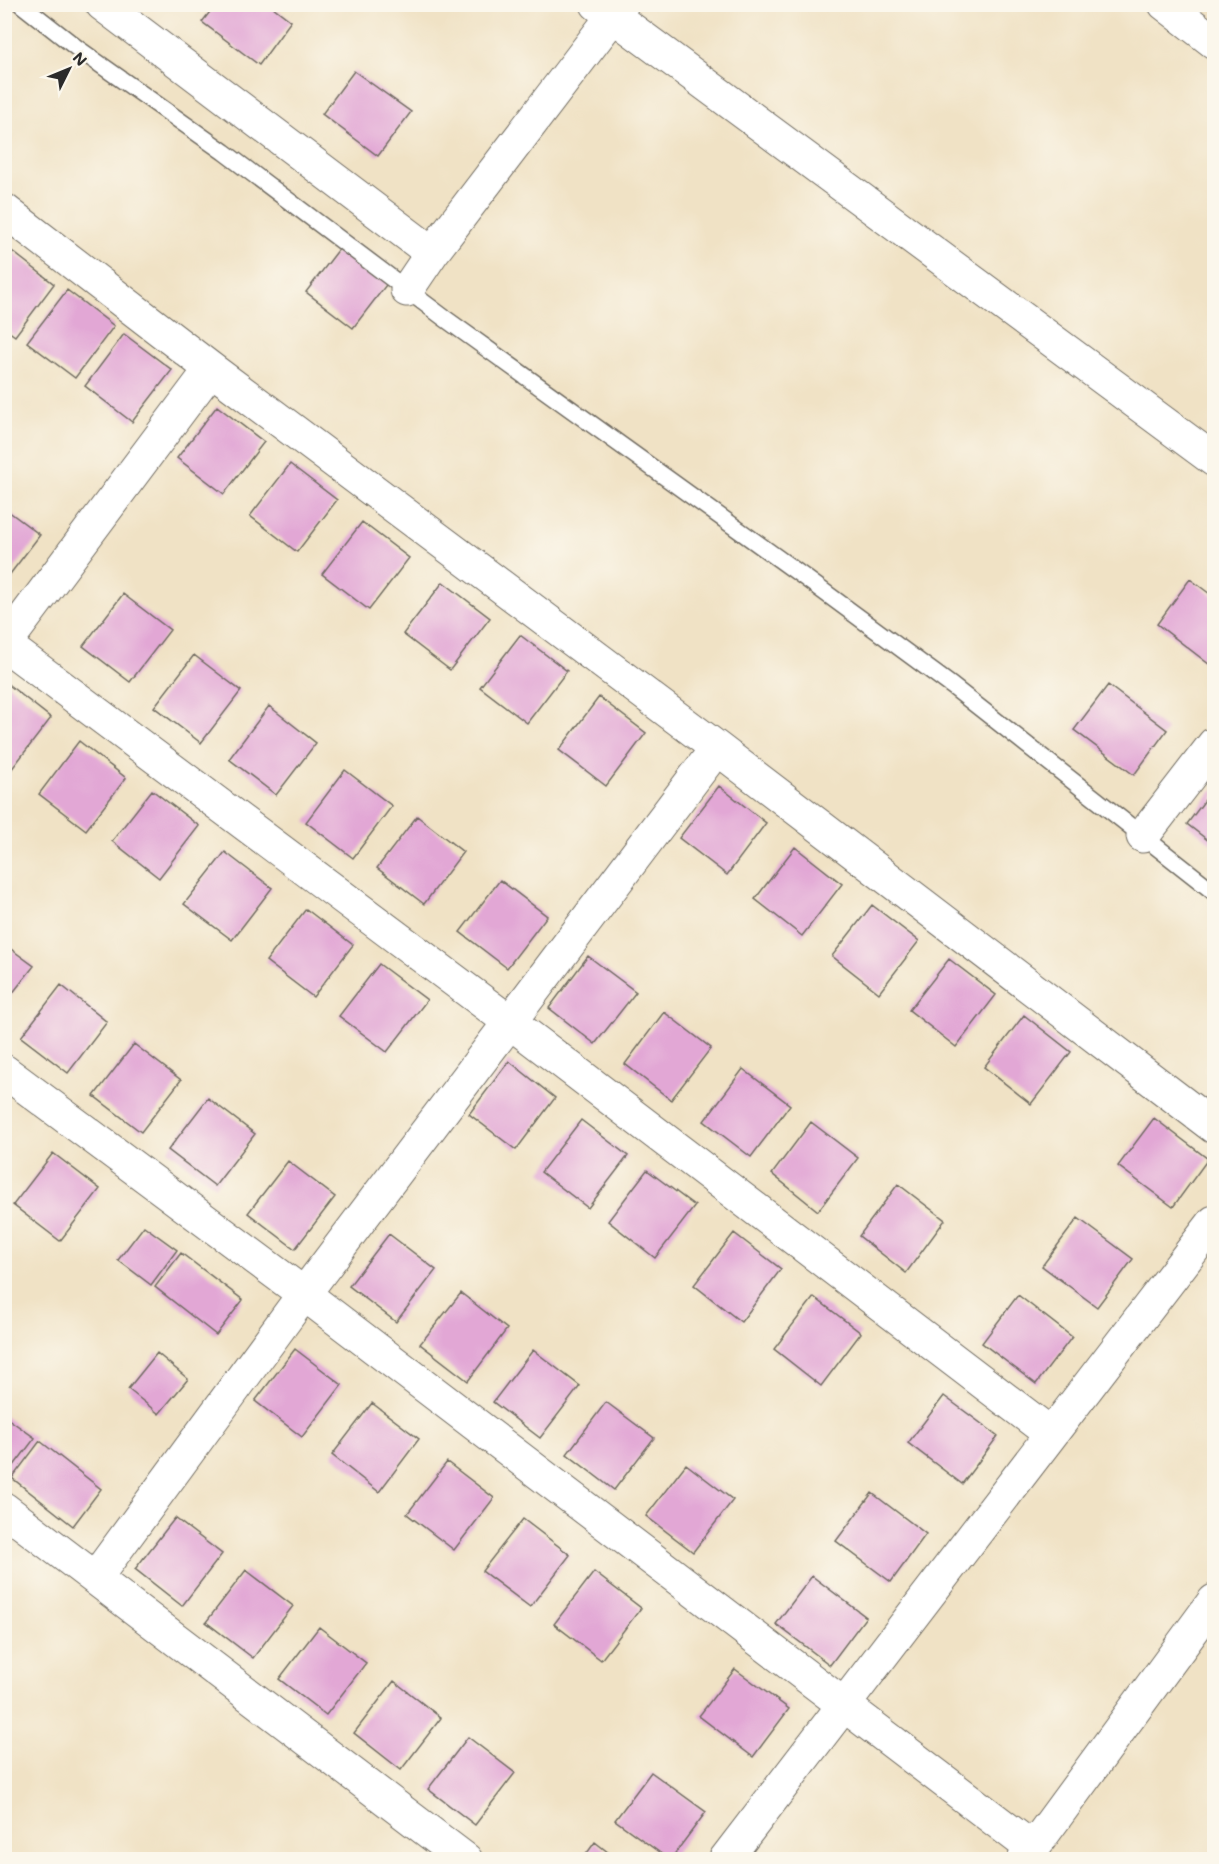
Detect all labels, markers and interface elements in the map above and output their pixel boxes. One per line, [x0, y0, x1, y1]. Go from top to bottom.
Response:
north arrow [39, 39, 99, 99]
text: N [69, 47, 92, 70]

